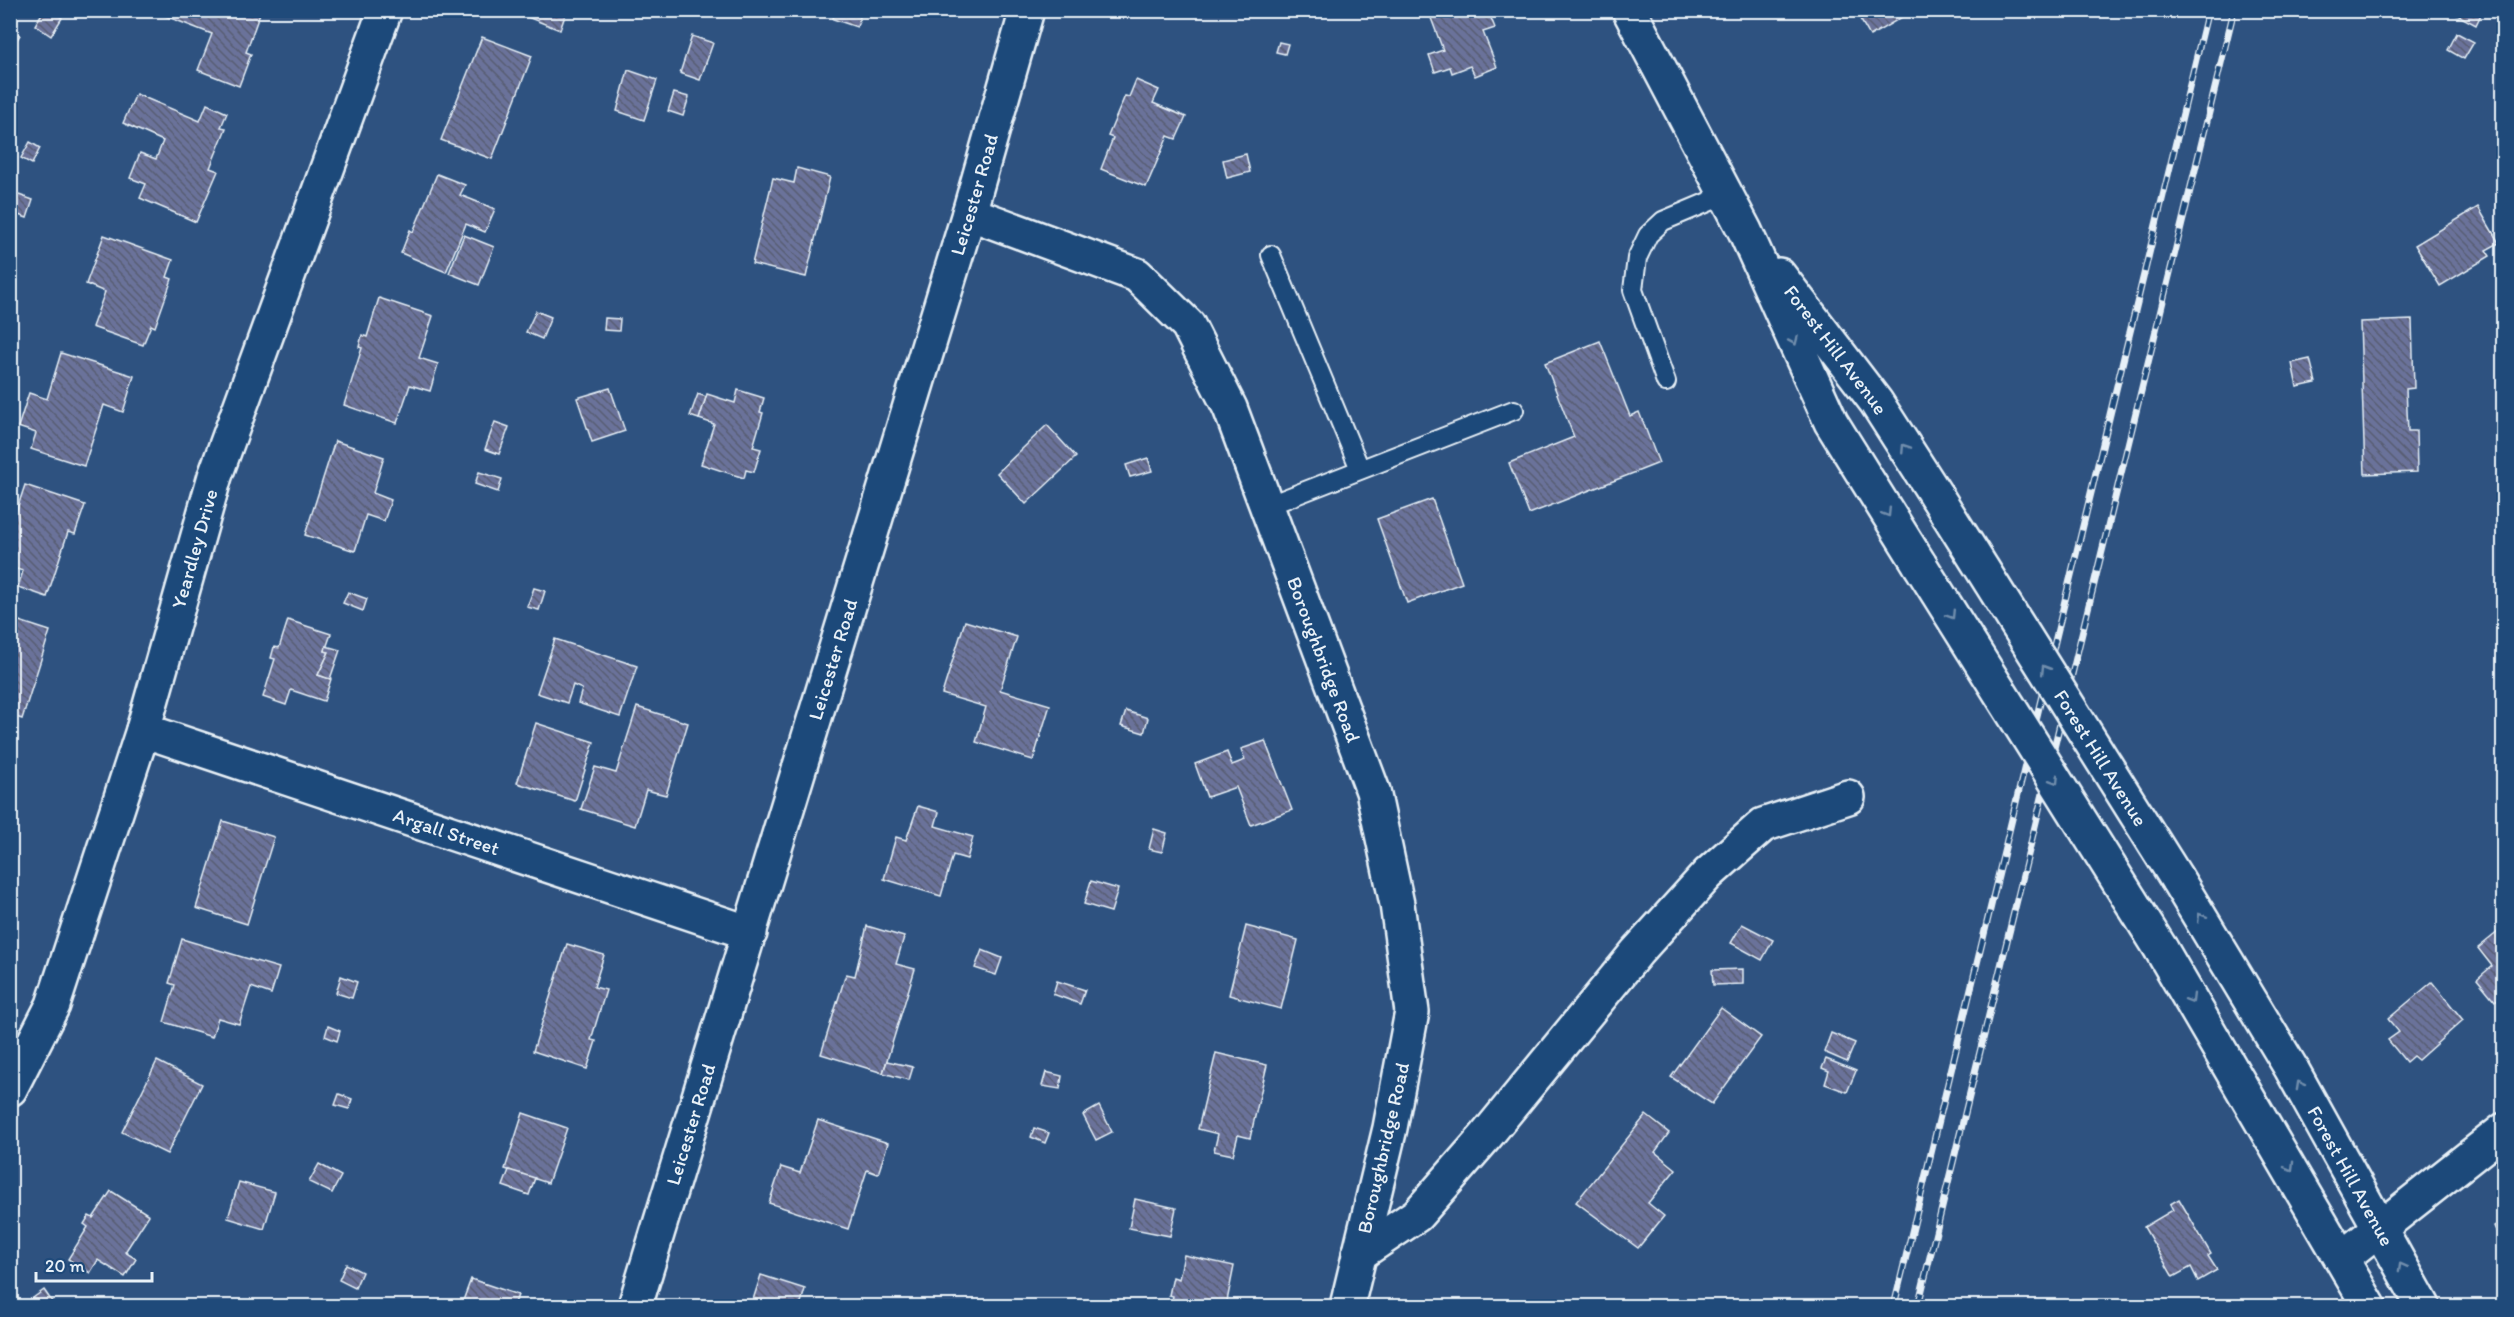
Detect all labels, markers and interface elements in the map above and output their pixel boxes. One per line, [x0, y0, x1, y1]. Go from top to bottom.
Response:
street label: Leicester Road [945, 131, 1003, 258]
street label: Forest Hill Avenue [1779, 280, 1893, 419]
one-way arrow [1787, 335, 1799, 346]
one-way arrow [1901, 444, 1913, 454]
street label: Yeardley Drive [166, 486, 223, 611]
one-way arrow [1880, 506, 1891, 517]
street label: Boroughbridge Road [1282, 573, 1366, 746]
street label: Leicester Road [803, 596, 862, 723]
one-way arrow [1944, 609, 1956, 619]
one-way arrow [2041, 665, 2052, 676]
street label: Forest Hill Avenue [2049, 685, 2153, 830]
one-way arrow [2048, 773, 2059, 784]
street label: Argall Street [390, 803, 503, 860]
one-way arrow [2196, 913, 2208, 923]
one-way arrow [2184, 993, 2196, 1003]
street label: Leicester Road [661, 1060, 720, 1188]
street label: Boroughbridge Road [1352, 1060, 1414, 1236]
one-way arrow [2296, 1081, 2307, 1091]
street label: Forest Hill Avenue [2302, 1102, 2399, 1250]
one-way arrow [2283, 1161, 2294, 1171]
scale bar [36, 1245, 152, 1283]
text: 20 m [45, 1255, 85, 1277]
one-way arrow [2398, 1263, 2409, 1273]

